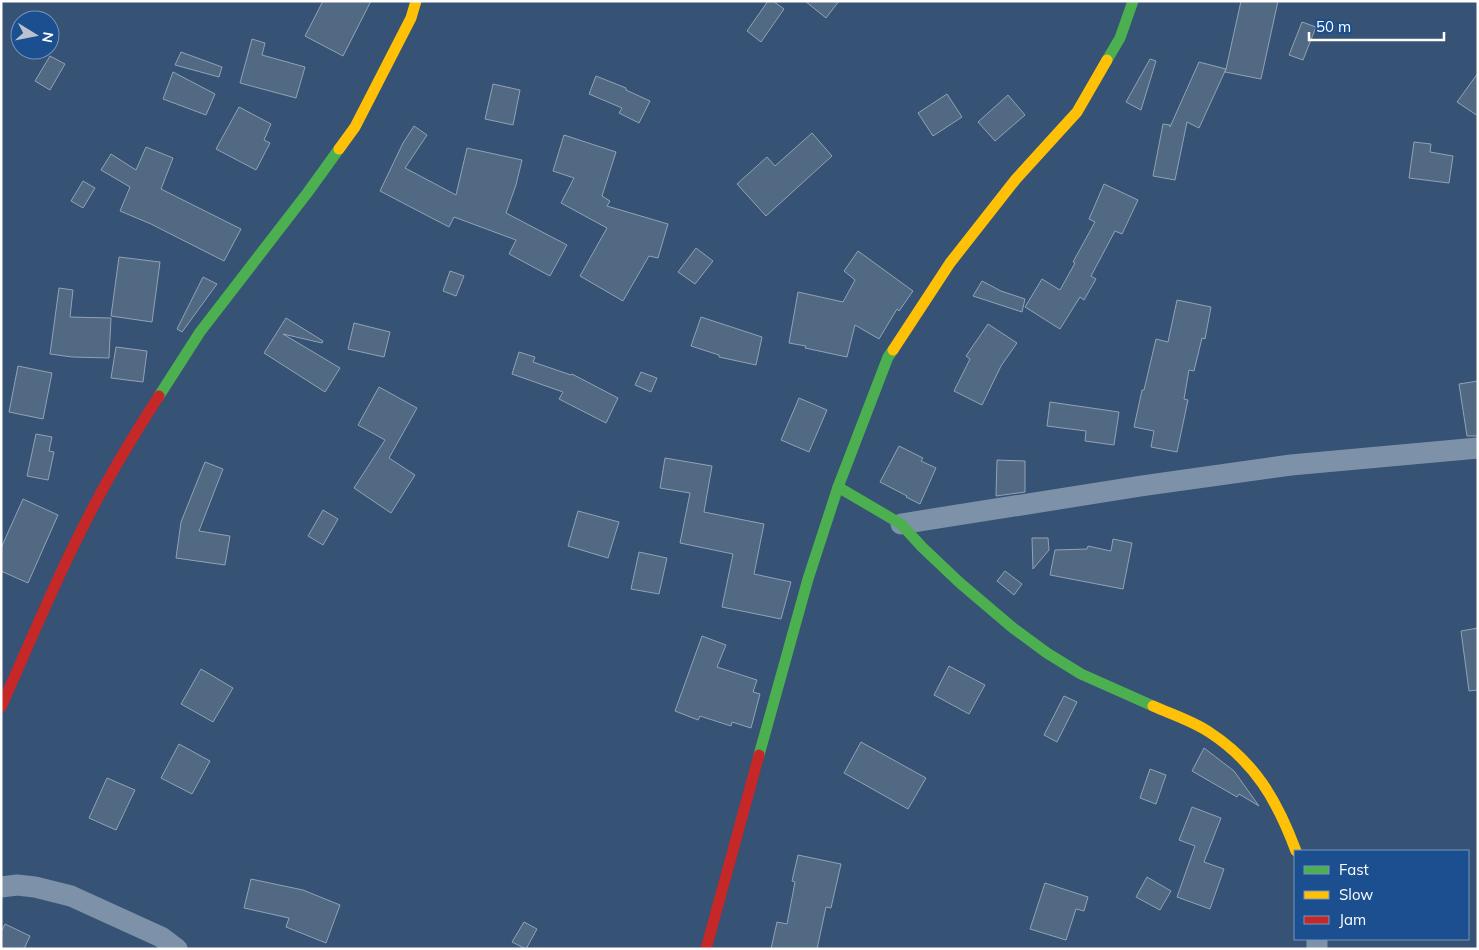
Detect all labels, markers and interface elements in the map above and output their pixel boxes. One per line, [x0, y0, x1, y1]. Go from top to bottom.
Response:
north arrow [10, 10, 60, 60]
scale bar [1309, 10, 1444, 42]
text: 50 m [1316, 17, 1351, 36]
text: N [38, 30, 58, 44]
legend [1294, 850, 1469, 940]
text: Fast [1339, 860, 1369, 879]
text: Slow [1339, 885, 1373, 904]
text: Jam [1339, 910, 1366, 929]

